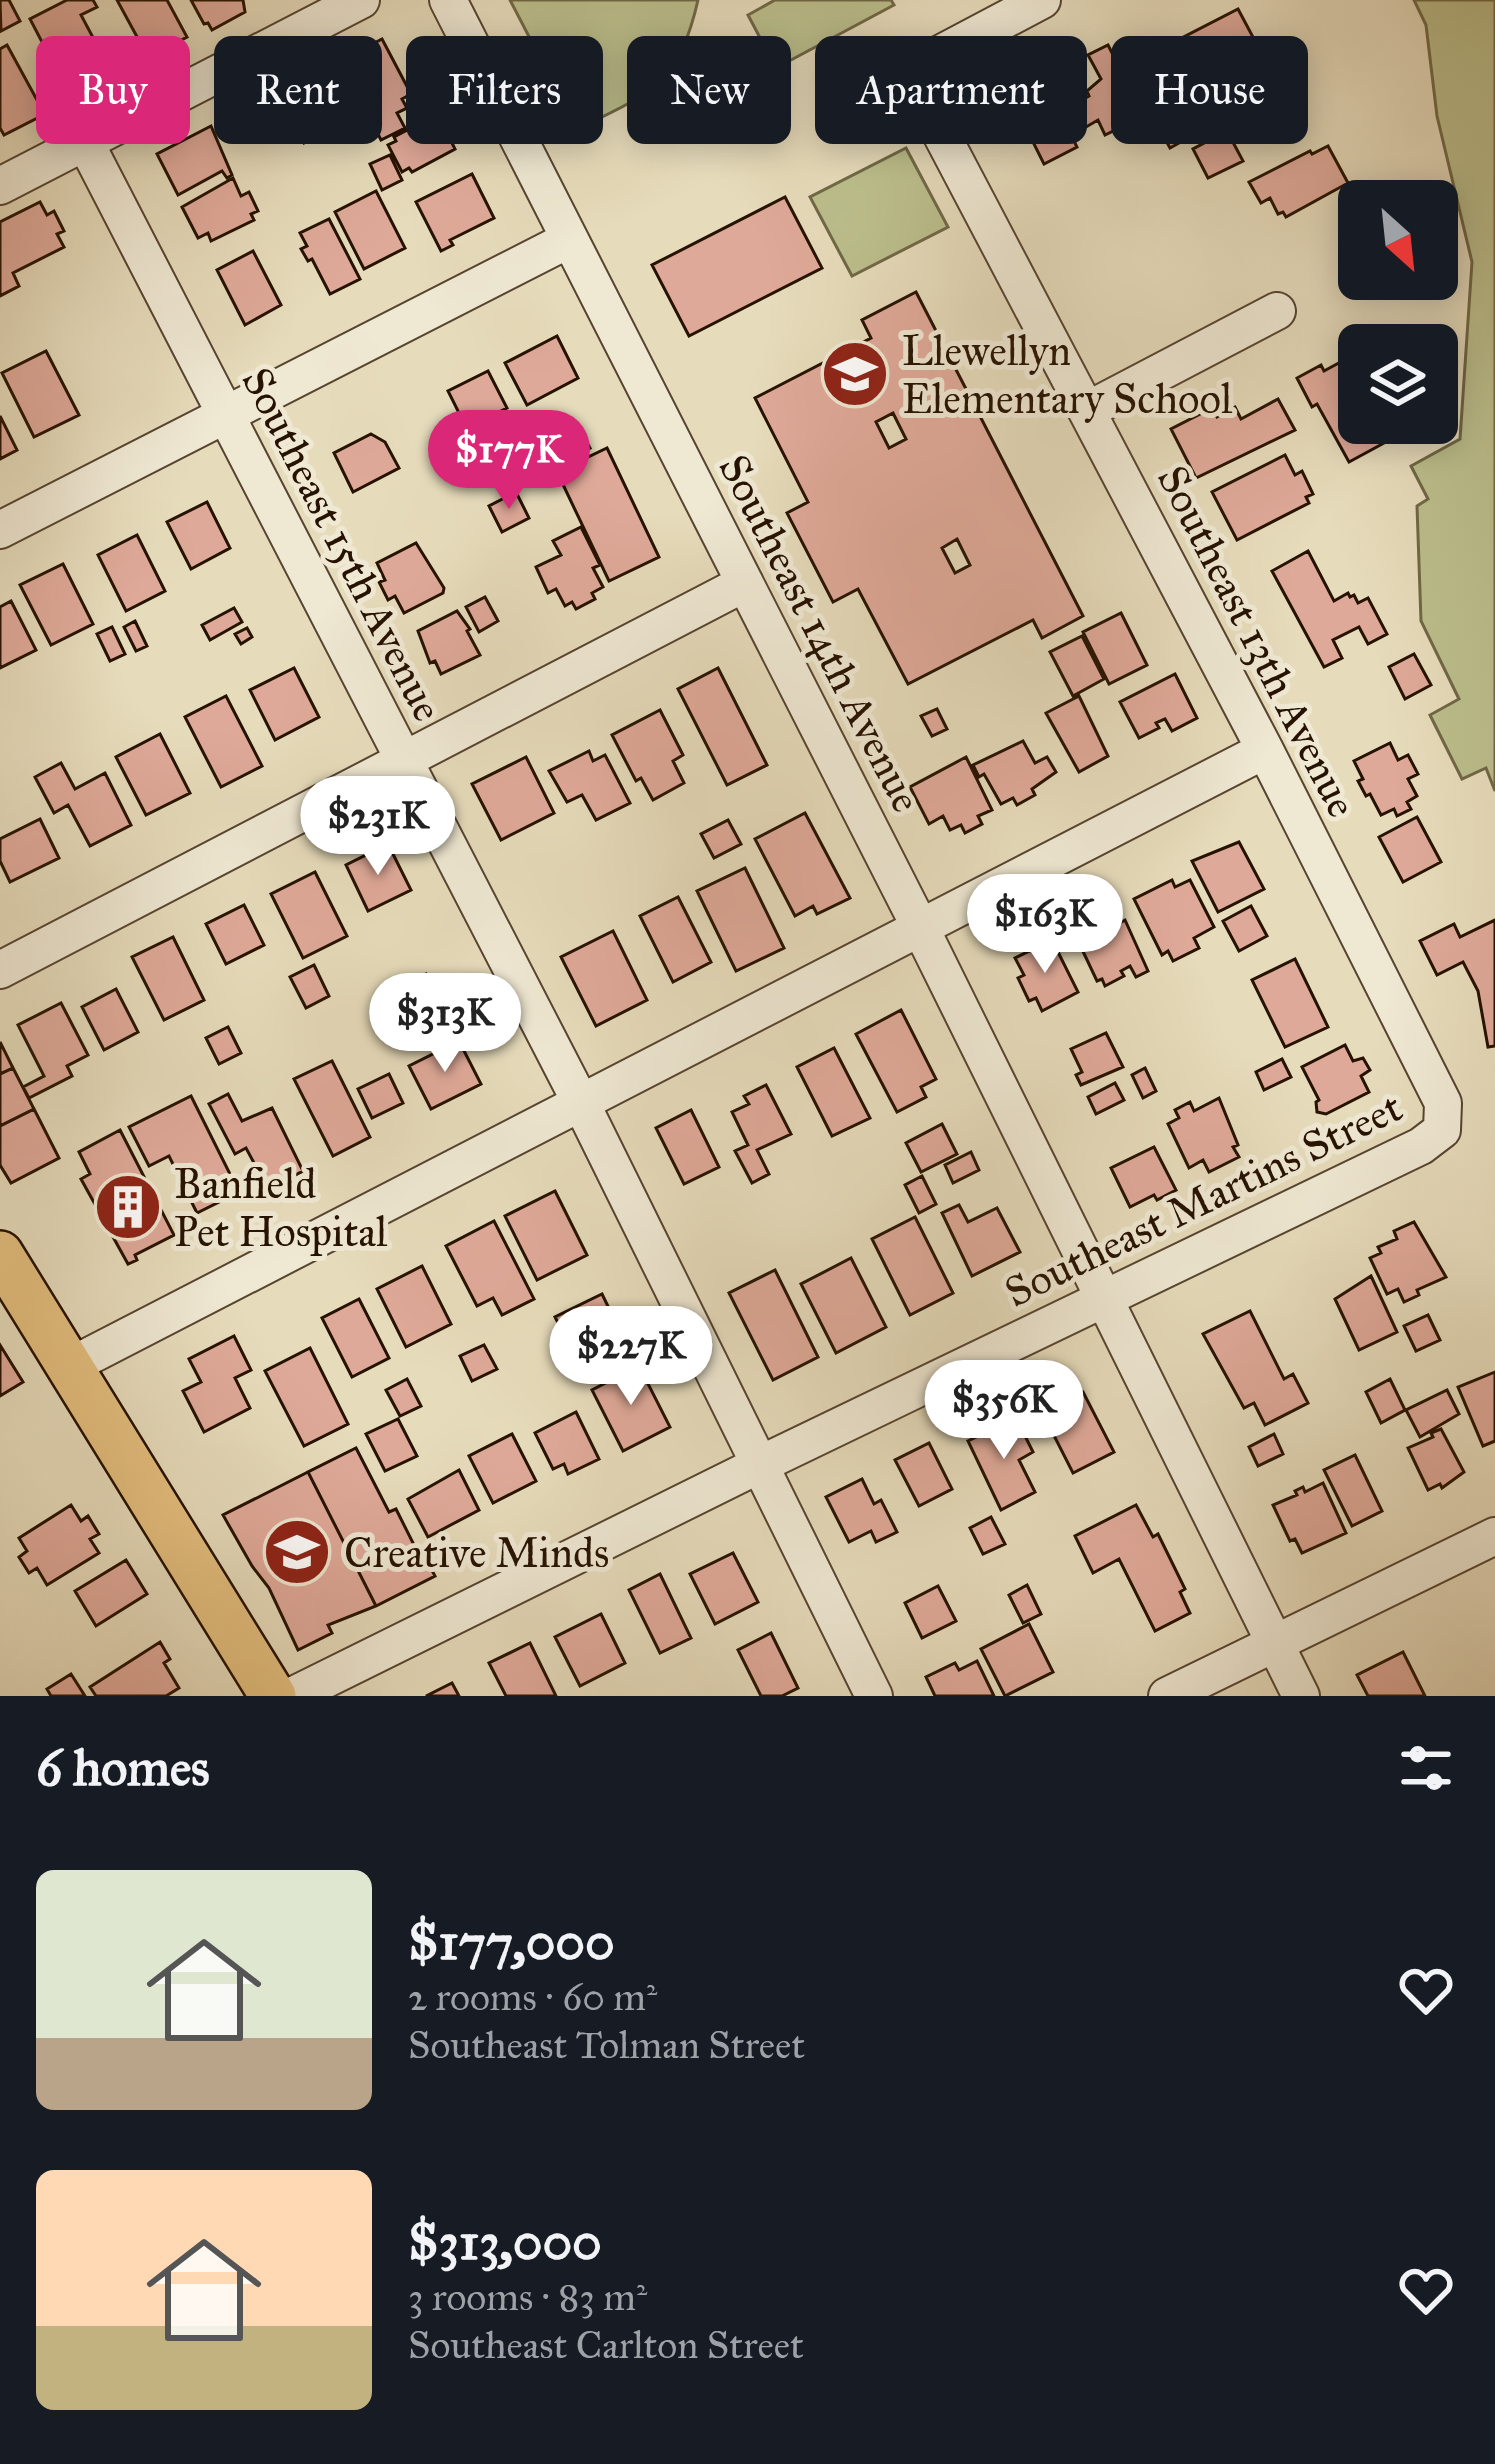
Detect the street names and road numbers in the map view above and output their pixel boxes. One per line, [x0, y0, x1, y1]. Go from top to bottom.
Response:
street label: Southeast 15th Avenue [230, 359, 454, 730]
street label: Southeast 14th Avenue [708, 446, 933, 821]
street label: Southeast 13th Avenue [1146, 457, 1368, 826]
street label: Southeast Martins Street [996, 1081, 1411, 1319]

